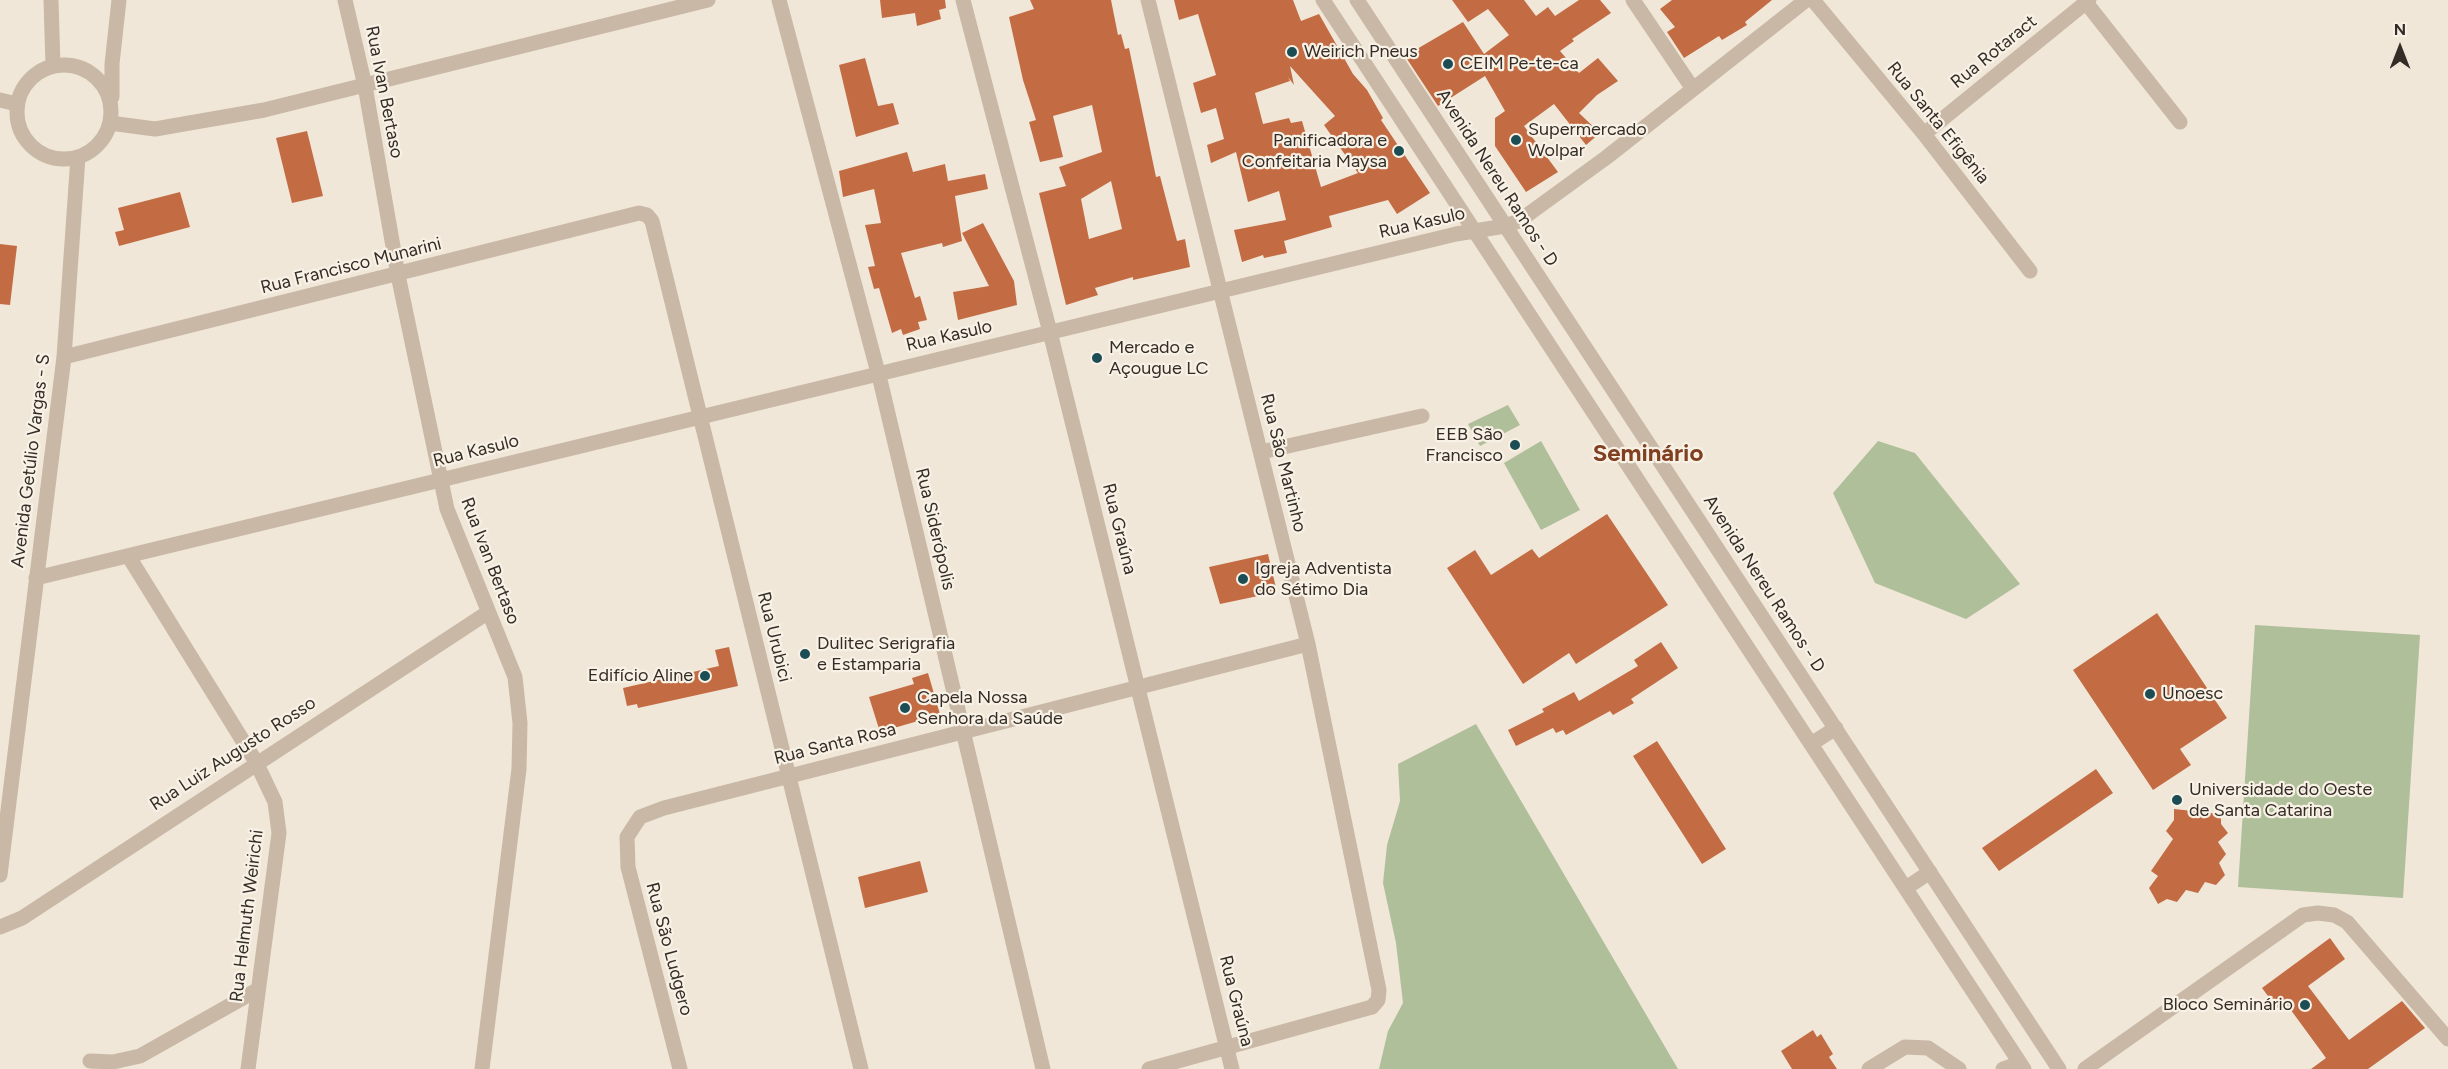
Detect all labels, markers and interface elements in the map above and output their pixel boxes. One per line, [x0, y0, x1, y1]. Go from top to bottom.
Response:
street label: Rua Rotaract [1947, 11, 2041, 93]
north arrow [2370, 18, 2430, 78]
text: N [2394, 20, 2406, 39]
street label: Rua Ivan Bertaso [361, 24, 407, 160]
place label: Weirich Pneus [1304, 41, 1418, 63]
marker: Weirich Pneus [1285, 45, 1299, 59]
place label: CEIM Pe-te-ca [1460, 53, 1579, 75]
marker: CEIM Pe-te-ca [1441, 57, 1455, 71]
street label: Rua Santa Efigênia [1882, 58, 1994, 188]
street label: Avenida Nereu Ramos - D [1432, 85, 1562, 271]
place label: Supermercado Wolpar [1528, 119, 1647, 162]
place label: Panificadora e Confeitaria Maysa [1242, 130, 1387, 172]
marker: Supermercado Wolpar [1509, 133, 1523, 147]
marker: Panificadora e Confeitaria Maysa [1392, 144, 1406, 158]
street label: Rua Kasulo [1377, 203, 1467, 243]
street label: Rua Francisco Munarini [258, 233, 444, 299]
street label: Rua Kasulo [904, 316, 994, 356]
place label: Mercado e Açougue LC [1109, 337, 1209, 380]
marker: Mercado e Açougue LC [1090, 351, 1104, 365]
street label: Avenida Getúlio Vargas - S [7, 353, 55, 569]
street label: Rua São Martinho [1255, 391, 1311, 535]
place label: EEB São Francisco [1426, 424, 1503, 466]
street label: Rua Kasulo [431, 430, 521, 472]
marker: EEB São Francisco [1508, 438, 1522, 452]
district label: Seminário [1593, 440, 1703, 468]
street label: Rua Siderópolis [910, 466, 960, 592]
street label: Rua Graúna [1097, 481, 1141, 577]
street label: Avenida Nereu Ramos - D [1699, 491, 1829, 677]
street label: Rua Ivan Bertaso [456, 494, 524, 628]
place label: Igreja Adventista do Sétimo Dia [1255, 558, 1392, 600]
marker: Igreja Adventista do Sétimo Dia [1236, 572, 1250, 586]
street label: Rua Urubici [752, 590, 796, 684]
place label: Dulitec Serigrafia e Estamparia [817, 633, 955, 676]
marker: Dulitec Serigrafia e Estamparia [798, 647, 812, 661]
place label: Edifício Aline [588, 665, 693, 687]
marker: Edifício Aline [698, 669, 712, 683]
place label: Unoesc [2162, 683, 2223, 705]
place label: Capela Nossa Senhora da Saúde [917, 687, 1063, 730]
marker: Unoesc [2143, 687, 2157, 701]
street label: Rua Luiz Augusto Rosso [146, 692, 320, 816]
marker: Capela Nossa Senhora da Saúde [898, 701, 912, 715]
street label: Rua Santa Rosa [772, 718, 898, 770]
place label: Universidade do Oeste de Santa Catarina [2189, 779, 2372, 822]
marker: Universidade do Oeste de Santa Catarina [2170, 793, 2184, 807]
street label: Rua Helmuth Weirichi [226, 828, 268, 1004]
street label: Rua São Ludgero [641, 880, 697, 1018]
street label: Rua Graúna [1214, 953, 1258, 1049]
place label: Bloco Seminário [2163, 994, 2293, 1016]
marker: Bloco Seminário [2298, 998, 2312, 1012]

